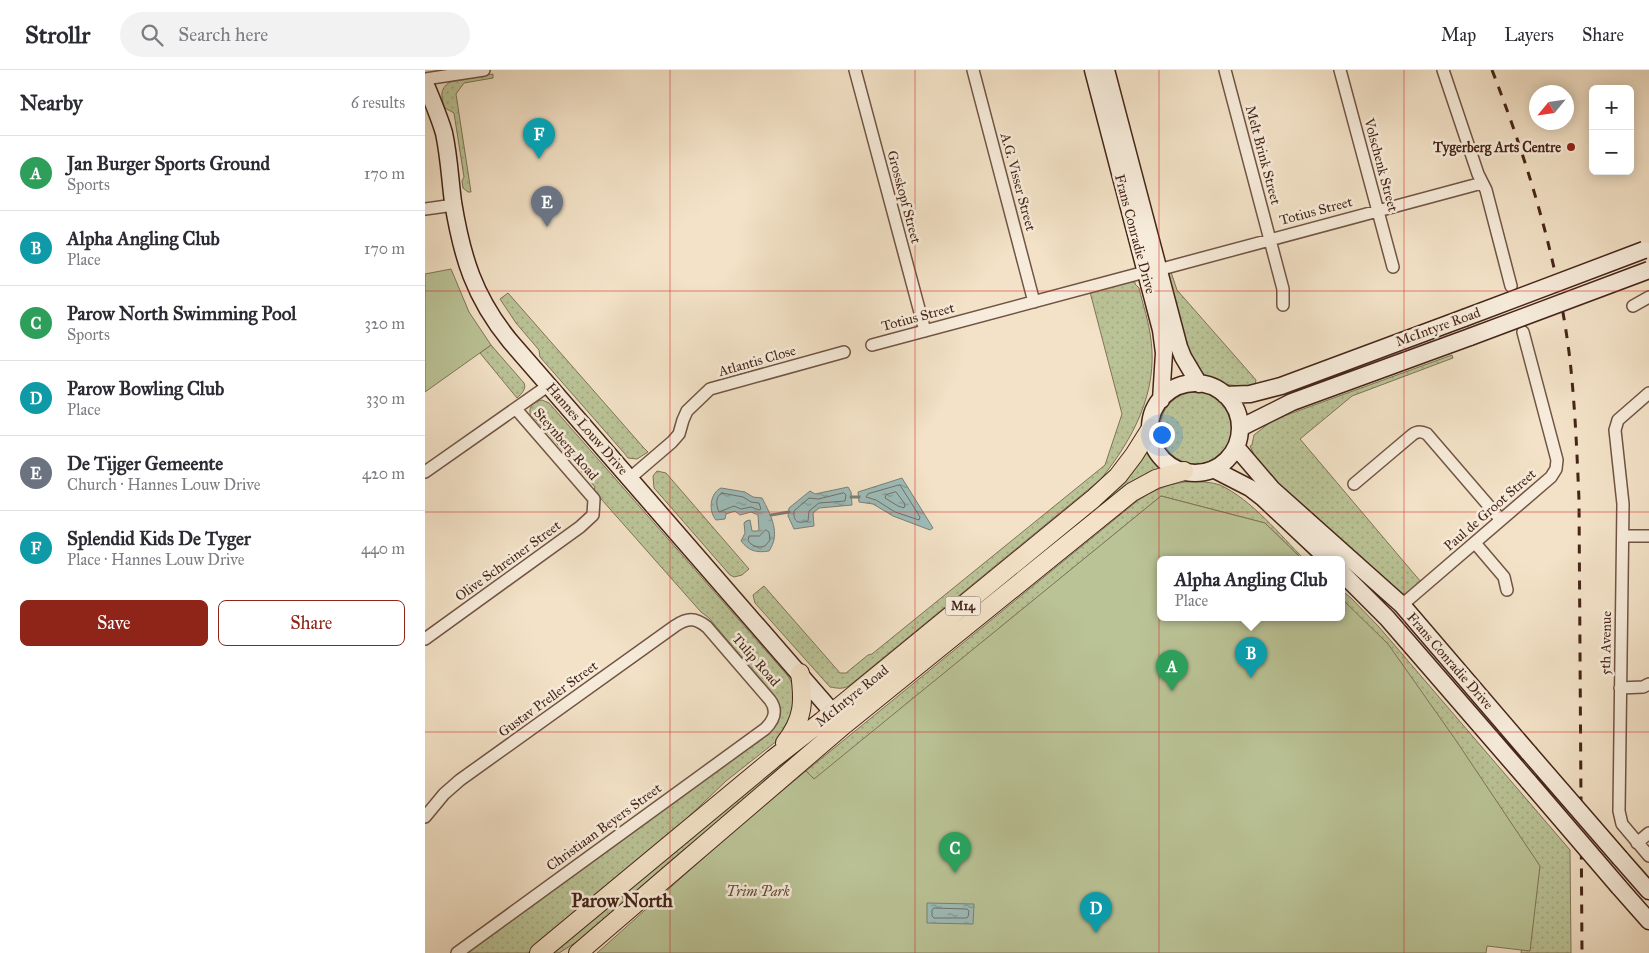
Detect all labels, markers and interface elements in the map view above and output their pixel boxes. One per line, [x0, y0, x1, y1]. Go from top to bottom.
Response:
search box [120, 12, 470, 57]
text: Strollr [25, 20, 90, 50]
icon: search [138, 21, 166, 49]
text: Search here [178, 23, 268, 46]
text: Map [1441, 24, 1476, 46]
text: Layers [1504, 24, 1554, 46]
text: Share [1582, 24, 1624, 46]
north arrow [1529, 85, 1574, 130]
map controls [1589, 85, 1634, 175]
button: + [1589, 85, 1634, 130]
text: Nearby [20, 90, 83, 116]
text: 6 results [351, 93, 405, 112]
street label: Melt Brink Street [1242, 104, 1284, 207]
street label: Volschenk Street [1360, 115, 1402, 214]
pin: F [523, 118, 555, 159]
street label: A.G. Visser Street [996, 130, 1039, 233]
button: − [1589, 130, 1634, 175]
place label: Tygerberg Arts Centre [1432, 139, 1561, 157]
marker: Tygerberg Arts Centre [1565, 141, 1577, 153]
street label: Grosskopf Street [883, 149, 925, 245]
text: Jan Burger Sports Ground [67, 152, 270, 175]
text: A [31, 164, 41, 183]
text: 170 m [364, 164, 405, 183]
street label: Frans Conradie Drive [1111, 172, 1159, 296]
text: Sports [67, 175, 110, 194]
pin: E [531, 186, 563, 227]
street label: Totius Street [1278, 193, 1354, 229]
text: Alpha Angling Club [67, 227, 220, 250]
text: B [31, 239, 41, 258]
text: 170 m [364, 239, 405, 258]
text: Place [67, 250, 101, 269]
street label: Totius Street [880, 299, 956, 335]
text: Parow North Swimming Pool [67, 302, 296, 325]
street label: McIntyre Road [1393, 304, 1483, 350]
text: C [31, 314, 41, 333]
text: 320 m [365, 314, 405, 333]
text: Sports [67, 325, 110, 344]
street label: Atlantis Close [715, 342, 798, 380]
text: Parow Bowling Club [67, 377, 224, 400]
street label: Hannes Louw Drive [542, 379, 632, 479]
text: D [30, 389, 42, 408]
text: 330 m [366, 389, 405, 408]
text: Place [67, 400, 101, 419]
street label: Steynberg Road [530, 404, 602, 484]
your location [1149, 422, 1175, 448]
text: De Tijger Gemeente [67, 452, 223, 475]
text: E [30, 464, 42, 483]
text: 420 m [362, 464, 405, 483]
street label: Paul de Groot Street [1441, 465, 1539, 555]
text: Church · Hannes Louw Drive [67, 475, 260, 494]
street label: Olive Schreiner Street [452, 517, 564, 605]
text: Splendid Kids De Tyger [67, 527, 251, 550]
text: F [31, 539, 41, 558]
text: 440 m [361, 539, 405, 558]
text: Place · Hannes Louw Drive [67, 550, 244, 569]
popup [1157, 556, 1345, 621]
text: Alpha Angling Club [1175, 568, 1327, 591]
text: Place [1175, 591, 1208, 610]
road number: M14 [945, 596, 981, 616]
button: Save [20, 600, 208, 646]
button: Share [218, 600, 405, 646]
street label: Frans Conradie Drive [1403, 609, 1497, 713]
street label: 5th Avenue [1597, 611, 1615, 675]
street label: Tulip Road [728, 630, 784, 690]
pin: B [1235, 637, 1267, 678]
pin: A [1156, 650, 1188, 691]
street label: Gustav Preller Street [495, 657, 601, 741]
street label: McIntyre Road [812, 661, 892, 731]
street label: Christiaan Beyers Street [543, 779, 665, 874]
pin: C [939, 832, 971, 873]
park label: Trim Park [726, 883, 790, 900]
district label: Parow North [571, 889, 673, 912]
pin: D [1080, 892, 1112, 933]

